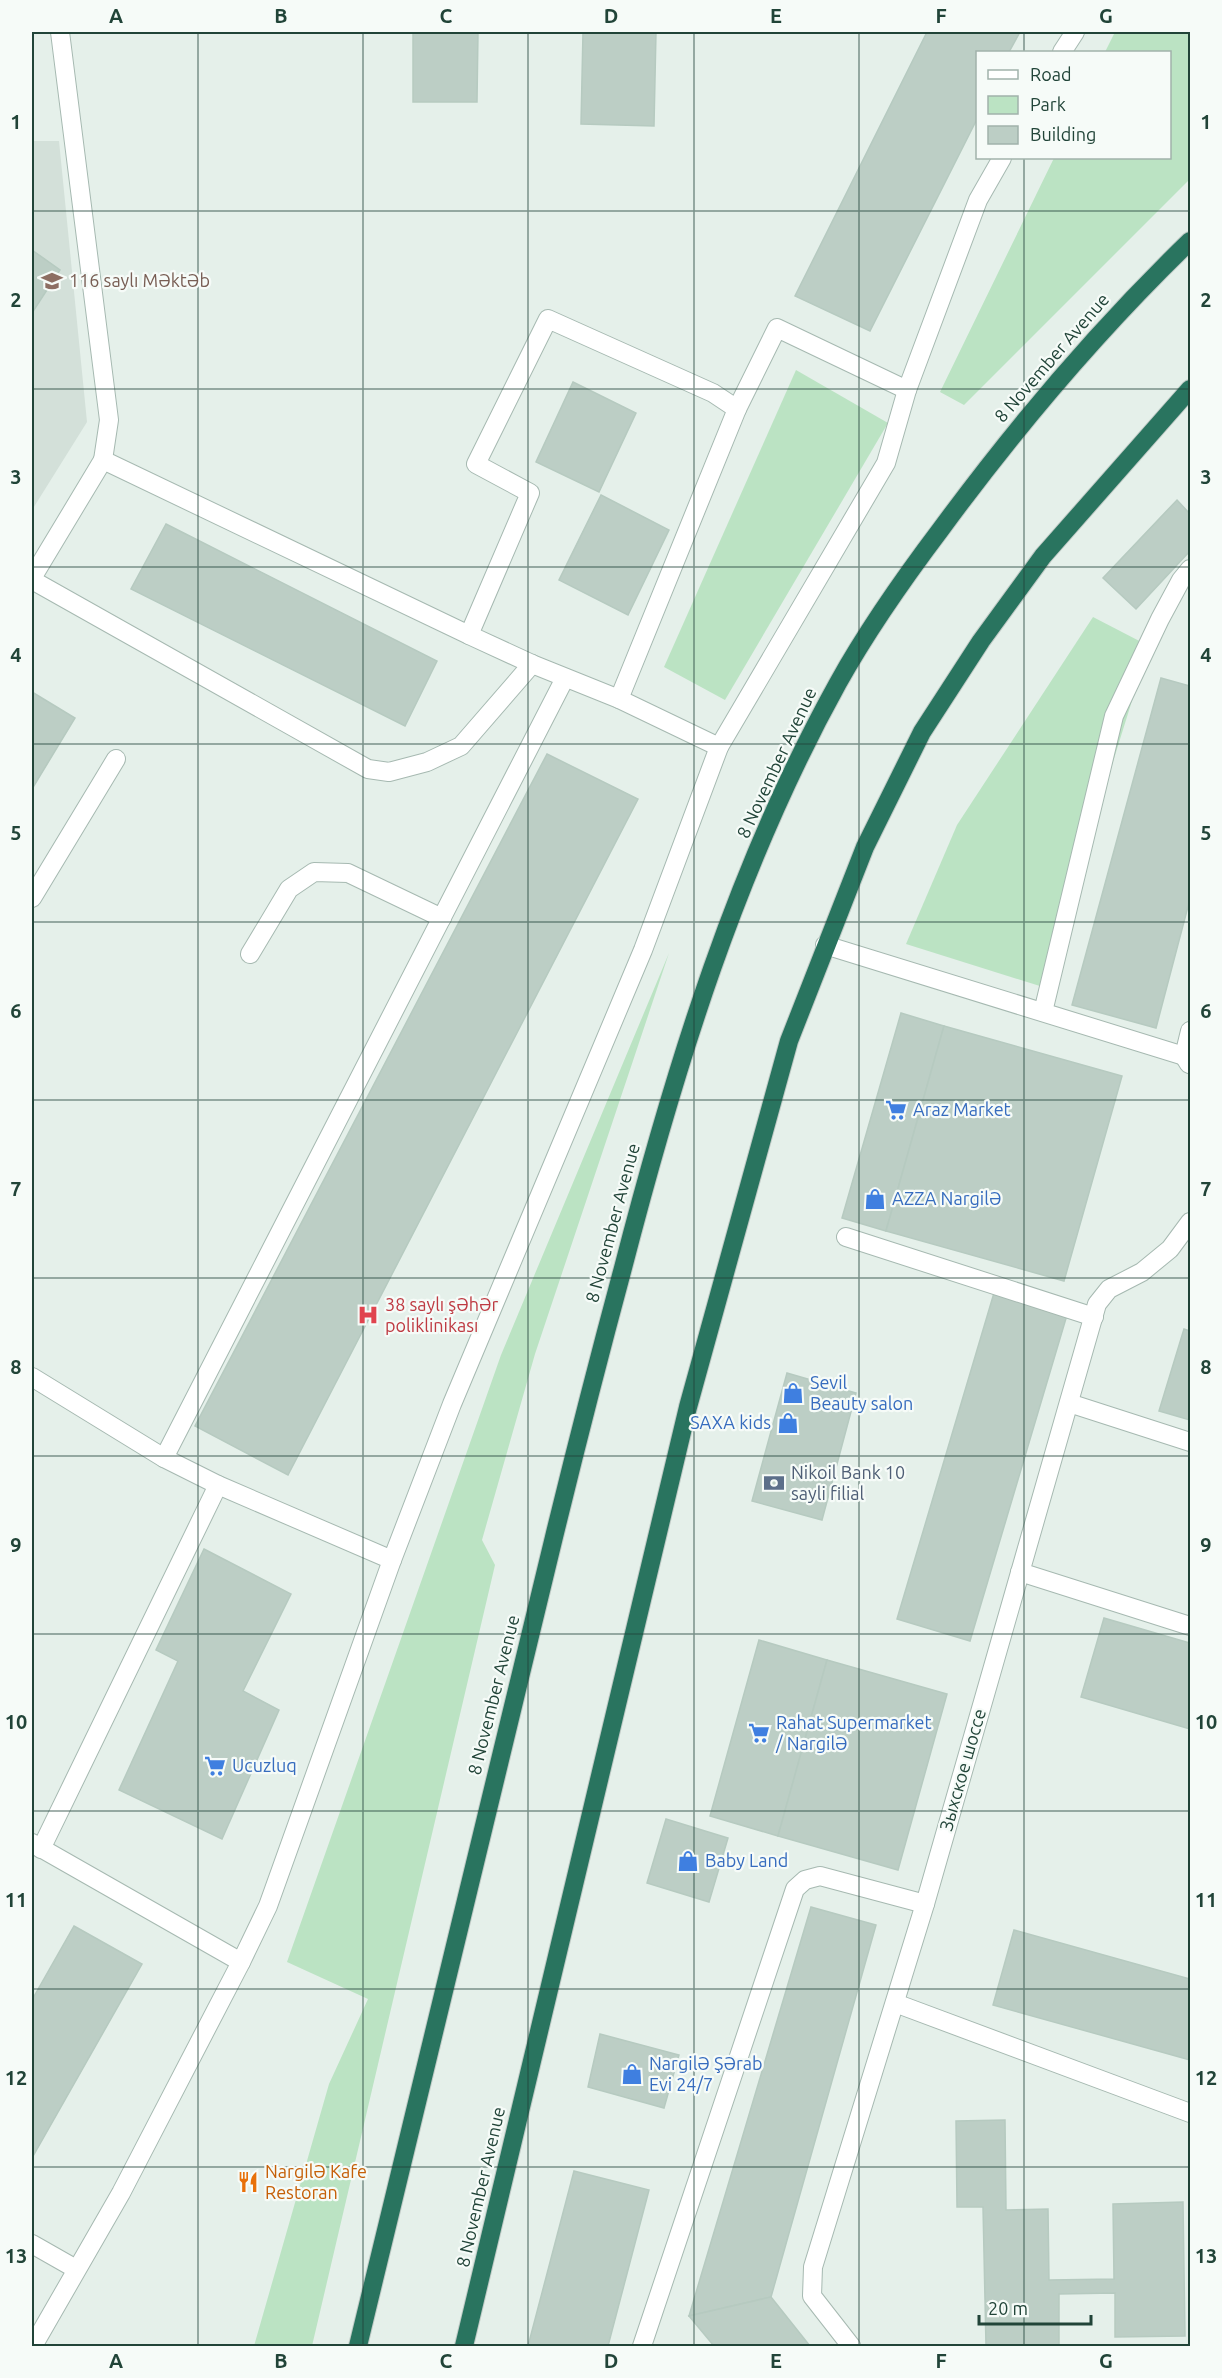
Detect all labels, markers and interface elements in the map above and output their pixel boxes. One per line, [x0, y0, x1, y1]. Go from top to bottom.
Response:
text: A [109, 4, 123, 27]
text: B [274, 4, 288, 27]
text: C [440, 4, 453, 27]
text: D [604, 4, 618, 27]
text: E [770, 4, 782, 27]
text: F [935, 4, 947, 27]
text: G [1099, 4, 1113, 27]
legend [976, 51, 1171, 159]
text: Road [1030, 64, 1072, 84]
text: Park [1030, 94, 1066, 114]
text: 1 [10, 110, 22, 133]
text: 1 [1200, 110, 1212, 133]
text: Building [1030, 124, 1096, 144]
school or university icon: 116 saylı Məktəb [40, 269, 64, 293]
place label: 116 saylı Məktəb [69, 270, 210, 290]
text: 2 [10, 288, 22, 311]
text: 2 [1200, 288, 1212, 311]
street label: 8 November Avenue [990, 289, 1113, 426]
text: 3 [10, 465, 22, 488]
text: 3 [1200, 465, 1212, 488]
text: 4 [10, 643, 22, 666]
text: 4 [1200, 643, 1212, 666]
street label: 8 November Avenue [732, 684, 820, 841]
text: 5 [10, 821, 22, 844]
text: 5 [1200, 821, 1212, 844]
text: 6 [10, 999, 22, 1022]
text: 6 [1200, 999, 1212, 1022]
supermarket icon: Araz Market [884, 1098, 908, 1122]
place label: Araz Market [913, 1099, 1011, 1119]
street label: 8 November Avenue [581, 1141, 643, 1304]
text: 7 [10, 1177, 22, 1200]
text: 7 [1200, 1177, 1212, 1200]
shop icon: AZZA Nargilə [863, 1187, 887, 1211]
place label: AZZA Nargilə [892, 1188, 1001, 1208]
place label: 38 saylı şəhər poliklinikası [385, 1294, 499, 1335]
hospital icon: 38 saylı şəhər poliklinikası [356, 1303, 380, 1327]
text: 8 [10, 1355, 22, 1378]
text: 8 [1200, 1355, 1212, 1378]
place label: Sevil Beauty salon [810, 1372, 913, 1413]
shop icon: Sevil Beauty salon [781, 1381, 805, 1405]
shop icon: SAXA kids [776, 1411, 800, 1435]
place label: SAXA kids [690, 1412, 771, 1432]
place label: Nikoil Bank 10 sayli filial [791, 1462, 905, 1503]
bank icon: Nikoil Bank 10 sayli filial [762, 1471, 786, 1495]
text: 9 [10, 1533, 22, 1556]
text: 9 [1200, 1533, 1212, 1556]
street label: 8 November Avenue [464, 1613, 523, 1777]
street label: Зыхское шоссе [935, 1706, 989, 1833]
text: 10 [5, 1710, 27, 1733]
text: 10 [1195, 1710, 1217, 1733]
place label: Rahat Supermarket / Nargilə [775, 1712, 932, 1753]
supermarket icon: Rahat Supermarket / Nargilə [747, 1721, 771, 1745]
supermarket icon: Ucuzluq [203, 1754, 227, 1778]
place label: Ucuzluq [232, 1755, 297, 1775]
shop icon: Baby Land [676, 1849, 700, 1873]
place label: Baby Land [705, 1850, 788, 1870]
text: 11 [5, 1888, 27, 1911]
text: 11 [1195, 1888, 1217, 1911]
place label: Nargilə Şərab Evi 24/7 [649, 2053, 763, 2094]
shop icon: Nargilə Şərab Evi 24/7 [620, 2062, 644, 2086]
text: 12 [5, 2066, 27, 2089]
text: 12 [1195, 2066, 1217, 2089]
street label: 8 November Avenue [452, 2105, 508, 2269]
place label: Nargilə Kafe Restoran [265, 2161, 367, 2202]
restaurant icon: Nargilə Kafe Restoran [236, 2170, 260, 2194]
text: 13 [5, 2244, 27, 2267]
text: 13 [1195, 2244, 1217, 2267]
scale bar [979, 2288, 1092, 2326]
text: 20 m [988, 2298, 1028, 2318]
text: A [109, 2349, 123, 2372]
text: B [274, 2349, 288, 2372]
text: C [440, 2349, 453, 2372]
text: D [604, 2349, 618, 2372]
text: E [770, 2349, 782, 2372]
text: F [935, 2349, 947, 2372]
text: G [1099, 2349, 1113, 2372]

